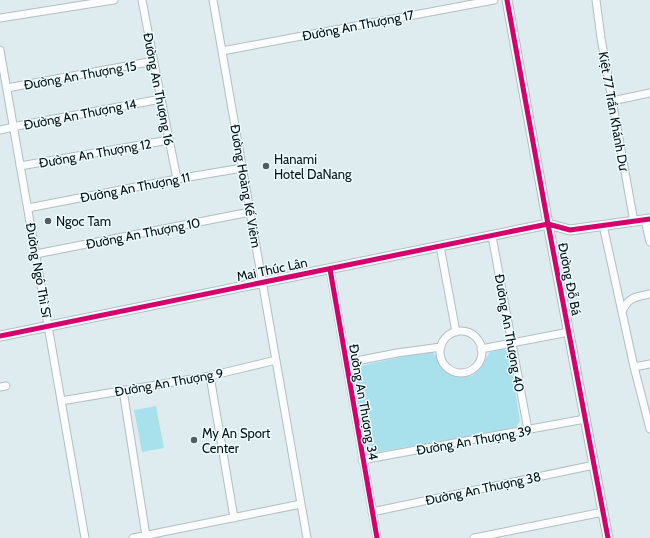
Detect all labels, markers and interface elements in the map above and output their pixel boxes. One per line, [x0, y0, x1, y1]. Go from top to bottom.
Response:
street label: Đường An Thượng 17 [301, 6, 416, 44]
street label: Đường An Thượng 16 [140, 31, 178, 147]
street label: Kiệt 77 Trần Khánh Dư [596, 50, 633, 173]
street label: Đường An Thượng 15 [22, 57, 138, 93]
street label: Đường An Thượng 14 [22, 95, 138, 133]
street label: Đường Hoàng Kế Viêm [227, 123, 265, 249]
street label: Đường An Thượng 12 [38, 135, 153, 171]
place label: Hanami Hotel DaNang [274, 151, 352, 182]
marker: Hanami Hotel DaNang [261, 161, 271, 171]
street label: Đường An Thượng 11 [79, 169, 191, 205]
place label: Ngoc Tam [56, 213, 111, 229]
street label: Đường An Thượng 10 [84, 214, 202, 252]
marker: Ngoc Tam [43, 216, 53, 226]
street label: Đường Ngô Thì Sĩ [23, 222, 55, 320]
street label: Đường Đỗ Bá [555, 241, 585, 317]
street label: Mai Thúc Lân [235, 254, 309, 284]
street label: Đường An Thượng 40 [492, 273, 528, 393]
street label: Đường An Thượng 34 [346, 343, 382, 462]
street label: Đường An Thượng 9 [113, 365, 225, 399]
street label: Đường An Thượng 39 [415, 422, 533, 458]
place label: My An Sport Center [202, 425, 271, 456]
marker: My An Sport Center [189, 435, 199, 445]
street label: Đường An Thượng 38 [424, 468, 542, 508]

